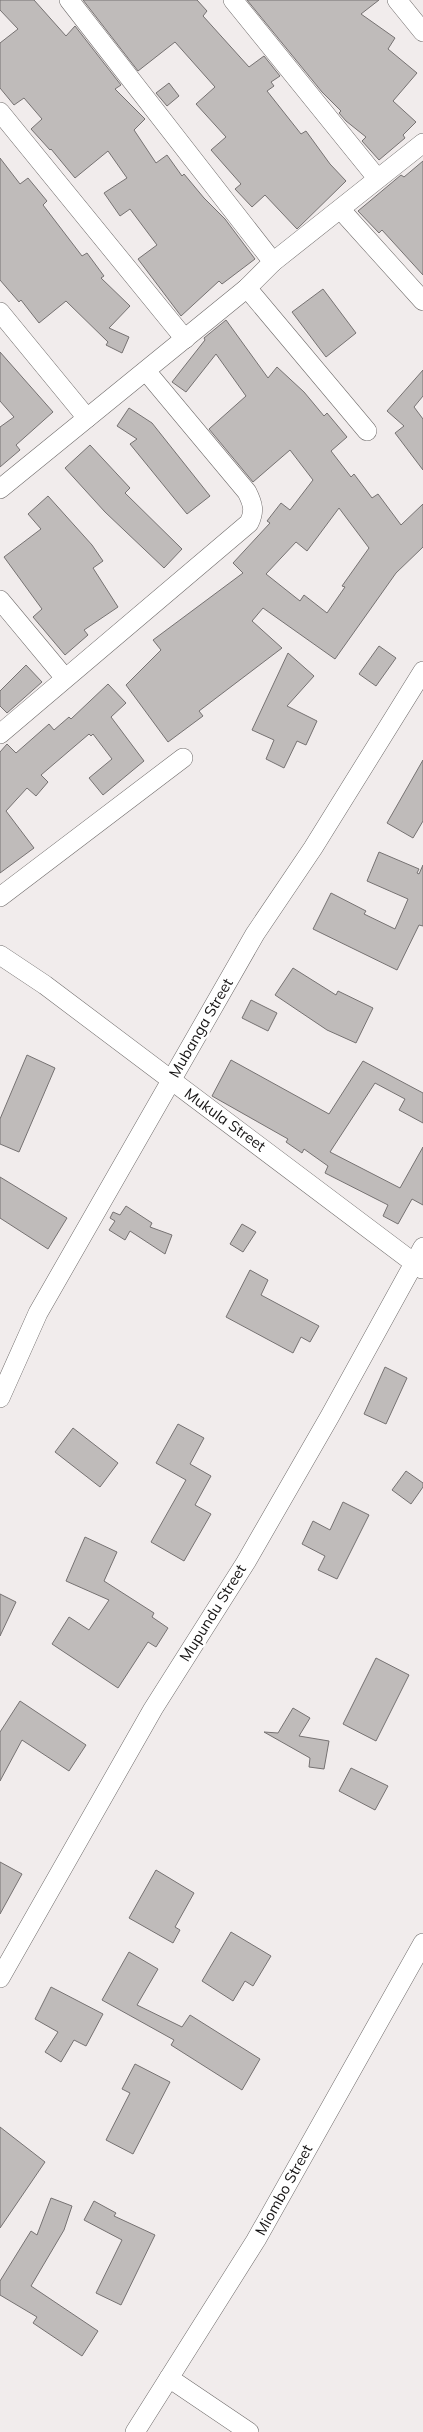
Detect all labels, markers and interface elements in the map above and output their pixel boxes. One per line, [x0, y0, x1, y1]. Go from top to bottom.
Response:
street label: Mubanga Street [164, 975, 237, 1081]
street label: Mukula Street [181, 1084, 270, 1155]
street label: Mupundu Street [175, 1561, 250, 1665]
street label: Miombo Street [251, 2141, 316, 2239]

